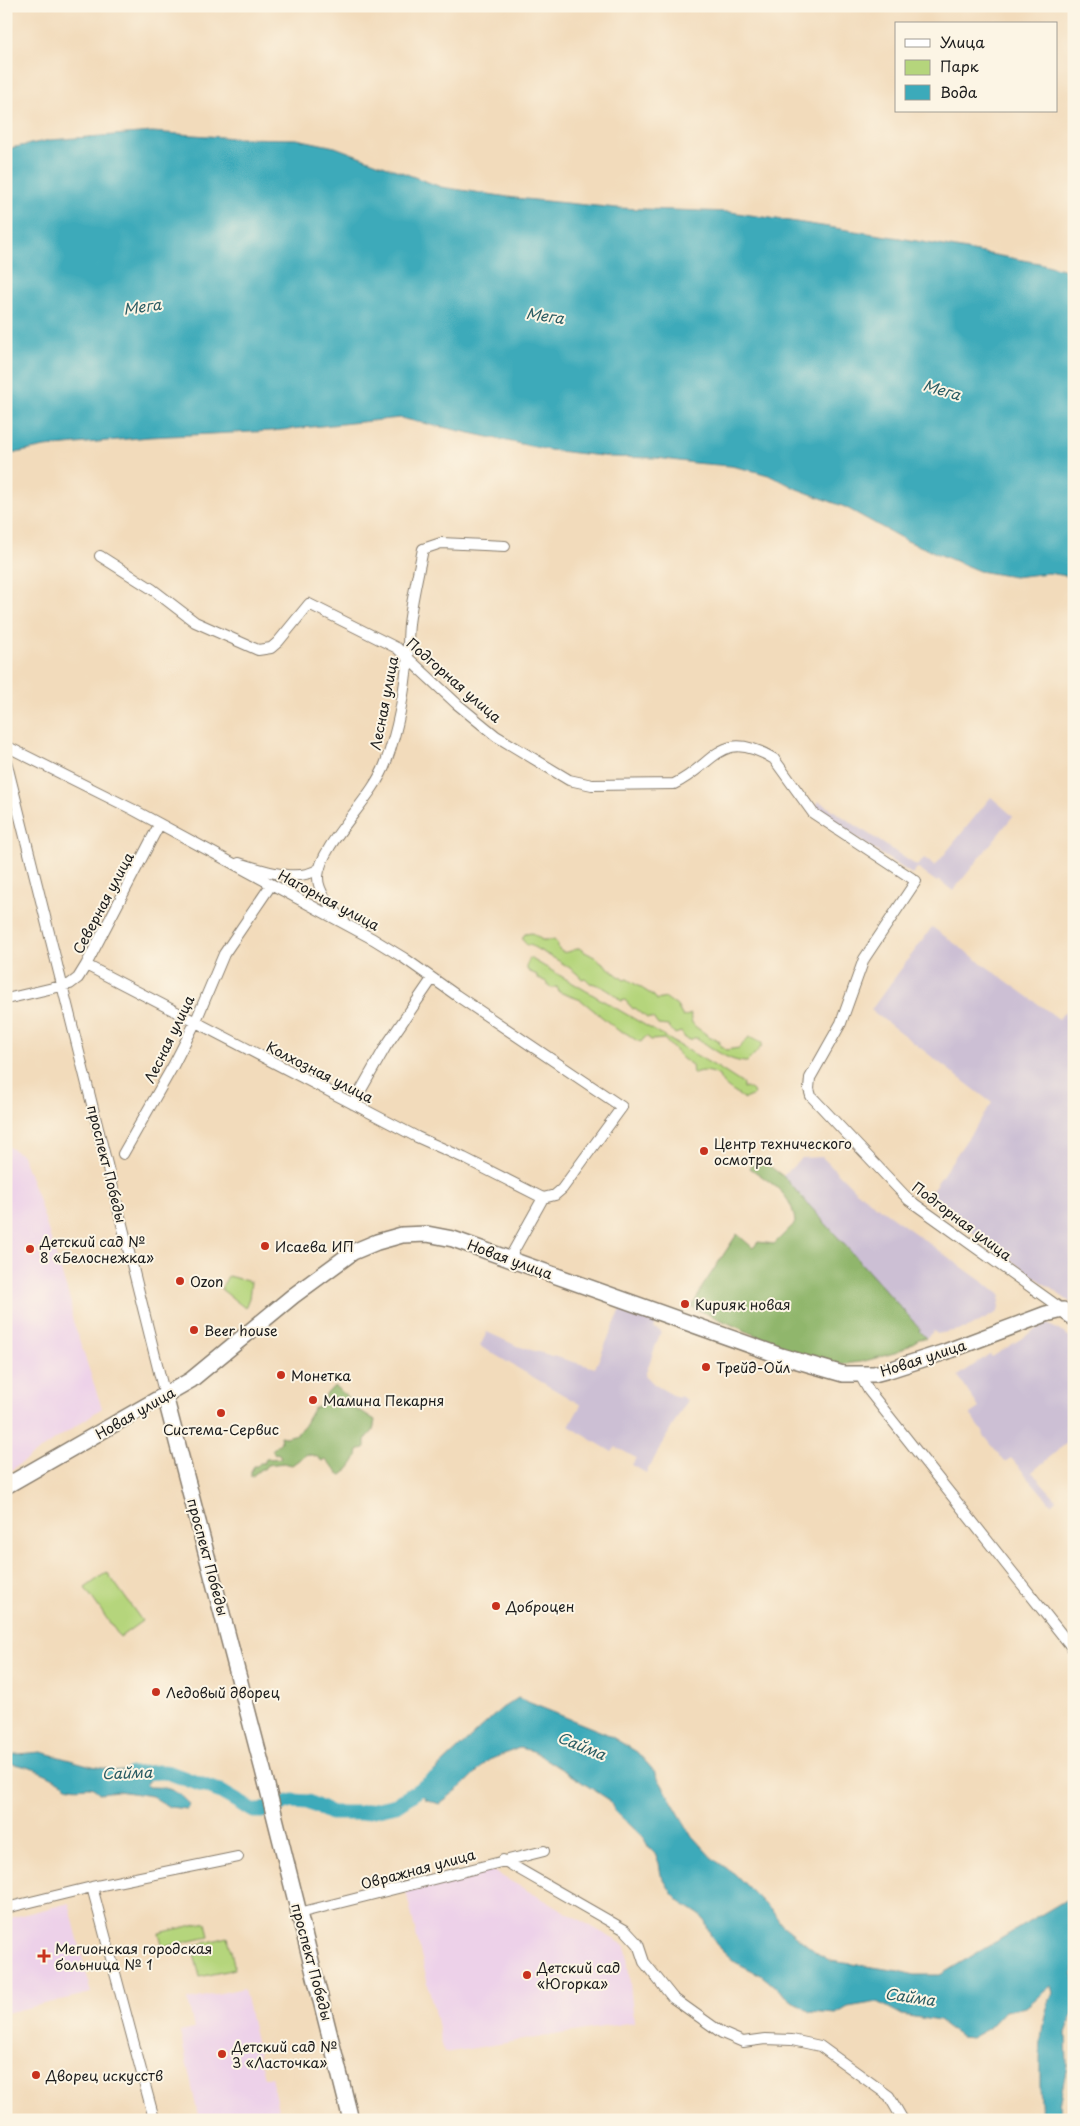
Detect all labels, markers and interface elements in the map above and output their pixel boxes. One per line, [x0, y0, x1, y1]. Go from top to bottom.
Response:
legend [895, 22, 1058, 112]
text: Улица [940, 30, 985, 53]
text: Парк [940, 54, 979, 77]
text: Вода [940, 80, 978, 103]
water label: Мега [122, 292, 163, 320]
water label: Мега [525, 301, 566, 329]
water label: Мега [921, 373, 964, 405]
street label: Подгорная улица [402, 633, 506, 727]
street label: Лесная улица [365, 654, 403, 752]
street label: Северная улица [67, 848, 139, 958]
street label: Нагорная улица [275, 864, 384, 936]
street label: Лесная улица [139, 991, 199, 1086]
street label: Колхозная улица [263, 1036, 377, 1108]
street label: проспект Победы [82, 1103, 132, 1225]
place label: Центр технического осмотра [714, 1133, 852, 1170]
marker: Центр технического осмотра [698, 1145, 710, 1157]
street label: Подгорная улица [908, 1177, 1016, 1266]
place label: Детский сад № 8 «Белоснежка» [39, 1231, 154, 1268]
street label: Новая улица [465, 1234, 556, 1284]
place label: Исаева ИП [275, 1236, 354, 1257]
marker: Исаева ИП [259, 1240, 271, 1252]
marker: Детский сад № 8 «Белоснежка» [24, 1243, 36, 1255]
place label: Ozon [190, 1271, 223, 1292]
marker: Ozon [174, 1275, 186, 1287]
place label: Кирияк новая [695, 1294, 791, 1315]
marker: Кирияк новая [679, 1298, 691, 1310]
place label: Beer house [204, 1320, 278, 1341]
marker: Beer house [188, 1324, 200, 1336]
street label: Новая улица [877, 1334, 969, 1382]
place label: Трейд-Ойл [716, 1357, 790, 1378]
marker: Трейд-Ойл [700, 1361, 712, 1373]
place label: Монетка [291, 1365, 351, 1386]
marker: Монетка [275, 1369, 287, 1381]
street label: Новая улица [91, 1382, 179, 1444]
place label: Мамина Пекарня [323, 1390, 444, 1411]
marker: Мамина Пекарня [307, 1394, 319, 1406]
marker: Система-Сервис [215, 1407, 227, 1419]
place label: Система-Сервис [163, 1419, 279, 1440]
street label: проспект Победы [182, 1496, 234, 1618]
place label: Доброцен [505, 1596, 574, 1617]
marker: Доброцен [490, 1600, 502, 1612]
place label: Ледовый дворец [166, 1682, 280, 1703]
marker: Ледовый дворец [150, 1686, 162, 1698]
water label: Сайма [554, 1725, 610, 1765]
water label: Сайма [101, 1760, 153, 1784]
street label: Овражная улица [358, 1844, 478, 1894]
street label: проспект Победы [286, 1901, 338, 2023]
place label: Мегионская городская больница № 1 [55, 1938, 212, 1975]
marker: Мегионская городская больница № 1 [37, 1949, 51, 1963]
place label: Детский сад «Югорка» [536, 1957, 620, 1994]
marker: Детский сад «Югорка» [521, 1969, 533, 1981]
water label: Сайма [884, 1981, 937, 2011]
place label: Детский сад № 3 «Ласточка» [231, 2036, 337, 2073]
marker: Детский сад № 3 «Ласточка» [216, 2048, 228, 2060]
place label: Дворец искусств [45, 2065, 163, 2086]
marker: Дворец искусств [30, 2069, 42, 2081]

